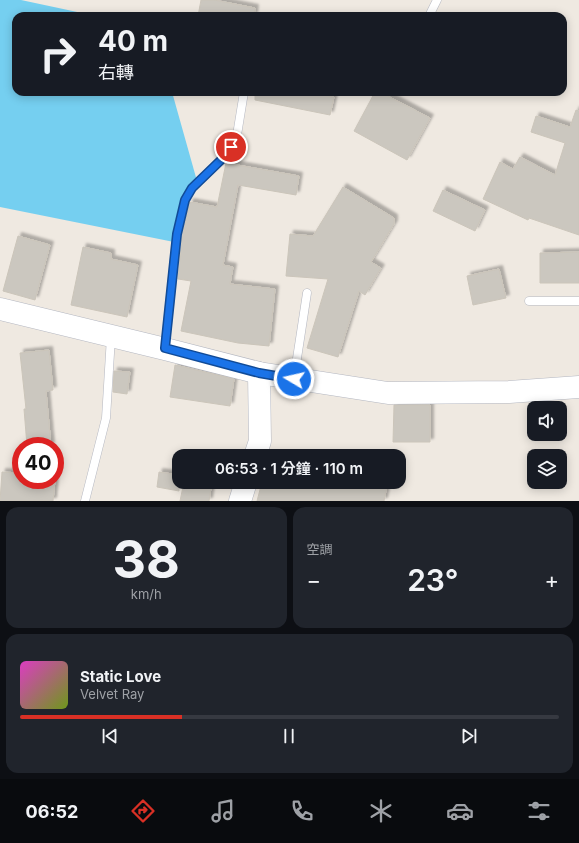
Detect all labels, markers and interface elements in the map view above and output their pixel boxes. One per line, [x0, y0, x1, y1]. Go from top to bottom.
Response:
text: 40 m [98, 24, 168, 58]
icon: right [32, 28, 84, 80]
text: 右轉 [98, 62, 134, 83]
pin [214, 130, 248, 164]
icon: arrive [220, 136, 242, 158]
position arrow [273, 358, 315, 400]
map controls [527, 401, 567, 489]
button: sound [527, 401, 567, 441]
speed limit sign: 40 [12, 437, 64, 489]
button: layers [527, 449, 567, 489]
text: 06:53 · 1 分鐘 · 110 m [215, 459, 363, 478]
text: 38 [113, 528, 180, 591]
text: 空調 [307, 541, 333, 557]
text: 23° [407, 562, 458, 598]
text: − [307, 567, 321, 593]
text: + [544, 567, 559, 593]
text: km/h [131, 586, 162, 602]
text: Static Love [80, 667, 161, 686]
text: Velvet Ray [80, 686, 144, 702]
icon: previous [99, 725, 121, 747]
icon: pause [278, 725, 300, 747]
icon: next [458, 725, 480, 747]
icon: directions [129, 797, 157, 825]
icon: music [209, 797, 237, 825]
icon: phone [288, 797, 316, 825]
icon: climate [367, 797, 395, 825]
icon: car [446, 797, 474, 825]
icon: filters [525, 797, 553, 825]
text: 06:52 [26, 801, 78, 822]

